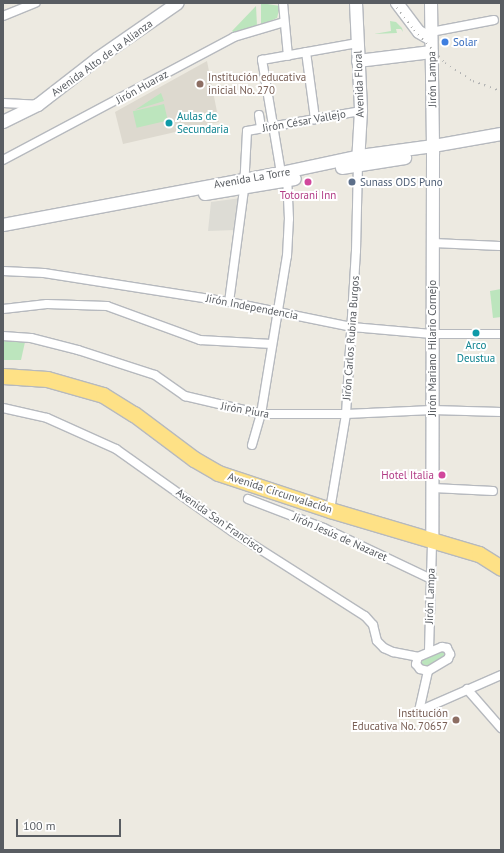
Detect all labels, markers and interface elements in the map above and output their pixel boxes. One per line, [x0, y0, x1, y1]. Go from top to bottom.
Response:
street label: Avenida Alto de la Alianza [48, 17, 156, 99]
place label: Solar [453, 35, 477, 49]
marker: Solar [440, 37, 450, 47]
street label: Avenida Floral [351, 50, 367, 118]
street label: Jirón Lampa [425, 51, 439, 107]
street label: Jirón Huaraz [114, 67, 170, 107]
place label: Institución educativa inicial No. 270 [208, 71, 306, 97]
marker: Institución educativa inicial No. 270 [195, 79, 205, 89]
street label: Jirón César Vallejo [261, 107, 347, 135]
place label: Aulas de Secundaria [177, 110, 229, 136]
marker: Aulas de Secundaria [164, 118, 174, 128]
street label: Avenida La Torre [213, 165, 291, 191]
place label: Sunass ODS Puno [360, 175, 443, 189]
marker: Totorani Inn [303, 177, 313, 187]
marker: Sunass ODS Puno [347, 177, 357, 187]
place label: Totorani Inn [280, 188, 336, 202]
street label: Jirón Carlos Rubina Burgos [340, 275, 362, 401]
street label: Jirón Mariano Hilario Cornejo [425, 280, 439, 416]
street label: Jirón Independencia [205, 292, 299, 322]
marker: Arco Deustua [471, 328, 481, 338]
place label: Arco Deustua [457, 339, 495, 365]
street label: Jirón Piura [220, 399, 270, 421]
place label: Hotel Italia [381, 468, 434, 482]
street label: Avenida Circunvalación [226, 470, 334, 516]
marker: Hotel Italia [437, 470, 447, 480]
street label: Avenida San Francisco [173, 486, 267, 556]
street label: Jirón Jesús de Nazaret [291, 510, 389, 564]
street label: Jirón Lampa [422, 568, 438, 624]
place label: Institución Educativa No. 70657 [351, 707, 448, 733]
marker: Institución Educativa No. 70657 [451, 715, 461, 725]
scale bar [18, 811, 123, 837]
text: 100 m [23, 818, 56, 833]

